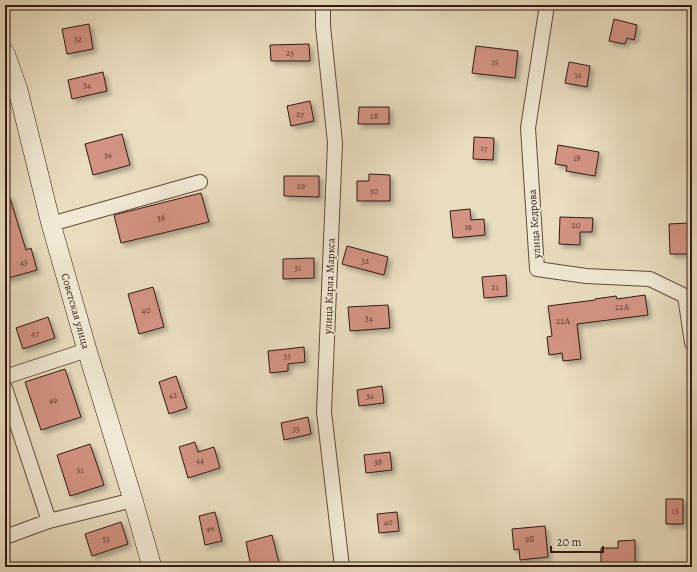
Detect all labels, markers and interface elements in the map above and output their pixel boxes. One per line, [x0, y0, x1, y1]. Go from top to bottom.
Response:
house number: 32 [74, 33, 83, 45]
house number: 25 [286, 47, 294, 59]
house number: 15 [492, 56, 499, 68]
house number: 16 [574, 69, 582, 81]
house number: 34 [83, 79, 91, 91]
house number: 27 [296, 108, 304, 120]
house number: 28 [370, 110, 378, 122]
house number: 17 [481, 142, 488, 154]
house number: 36 [104, 149, 112, 161]
house number: 18 [573, 152, 581, 164]
house number: 29 [297, 180, 305, 192]
house number: 30 [370, 185, 378, 197]
street label: улица Кедрова [525, 188, 544, 260]
house number: 38 [157, 212, 165, 224]
house number: 20 [571, 219, 581, 231]
house number: 19 [464, 221, 472, 233]
street label: улица Карла Маркса [320, 237, 339, 335]
house number: 32 [361, 255, 370, 267]
house number: 45 [20, 256, 28, 268]
house number: 31 [295, 262, 301, 274]
street label: Советская улица [58, 271, 94, 352]
house number: 21 [491, 281, 499, 293]
house number: 22А [615, 301, 630, 313]
house number: 40 [142, 304, 151, 316]
house number: 34 [365, 312, 373, 324]
house number: 22А [556, 315, 571, 327]
house number: 47 [31, 327, 39, 339]
house number: 33 [283, 350, 291, 362]
house number: 42 [169, 389, 178, 401]
house number: 36 [366, 390, 374, 402]
house number: 49 [49, 394, 57, 406]
house number: 35 [292, 423, 300, 435]
house number: 44 [196, 454, 204, 466]
house number: 38 [374, 456, 382, 468]
house number: 51 [77, 464, 83, 476]
house number: 13 [672, 505, 679, 517]
house number: 40 [384, 516, 393, 528]
house number: 46 [206, 522, 214, 534]
scale bar [551, 528, 603, 554]
house number: 53 [102, 533, 110, 545]
house number: 9Б [525, 533, 535, 545]
text: 20 m [557, 534, 581, 550]

